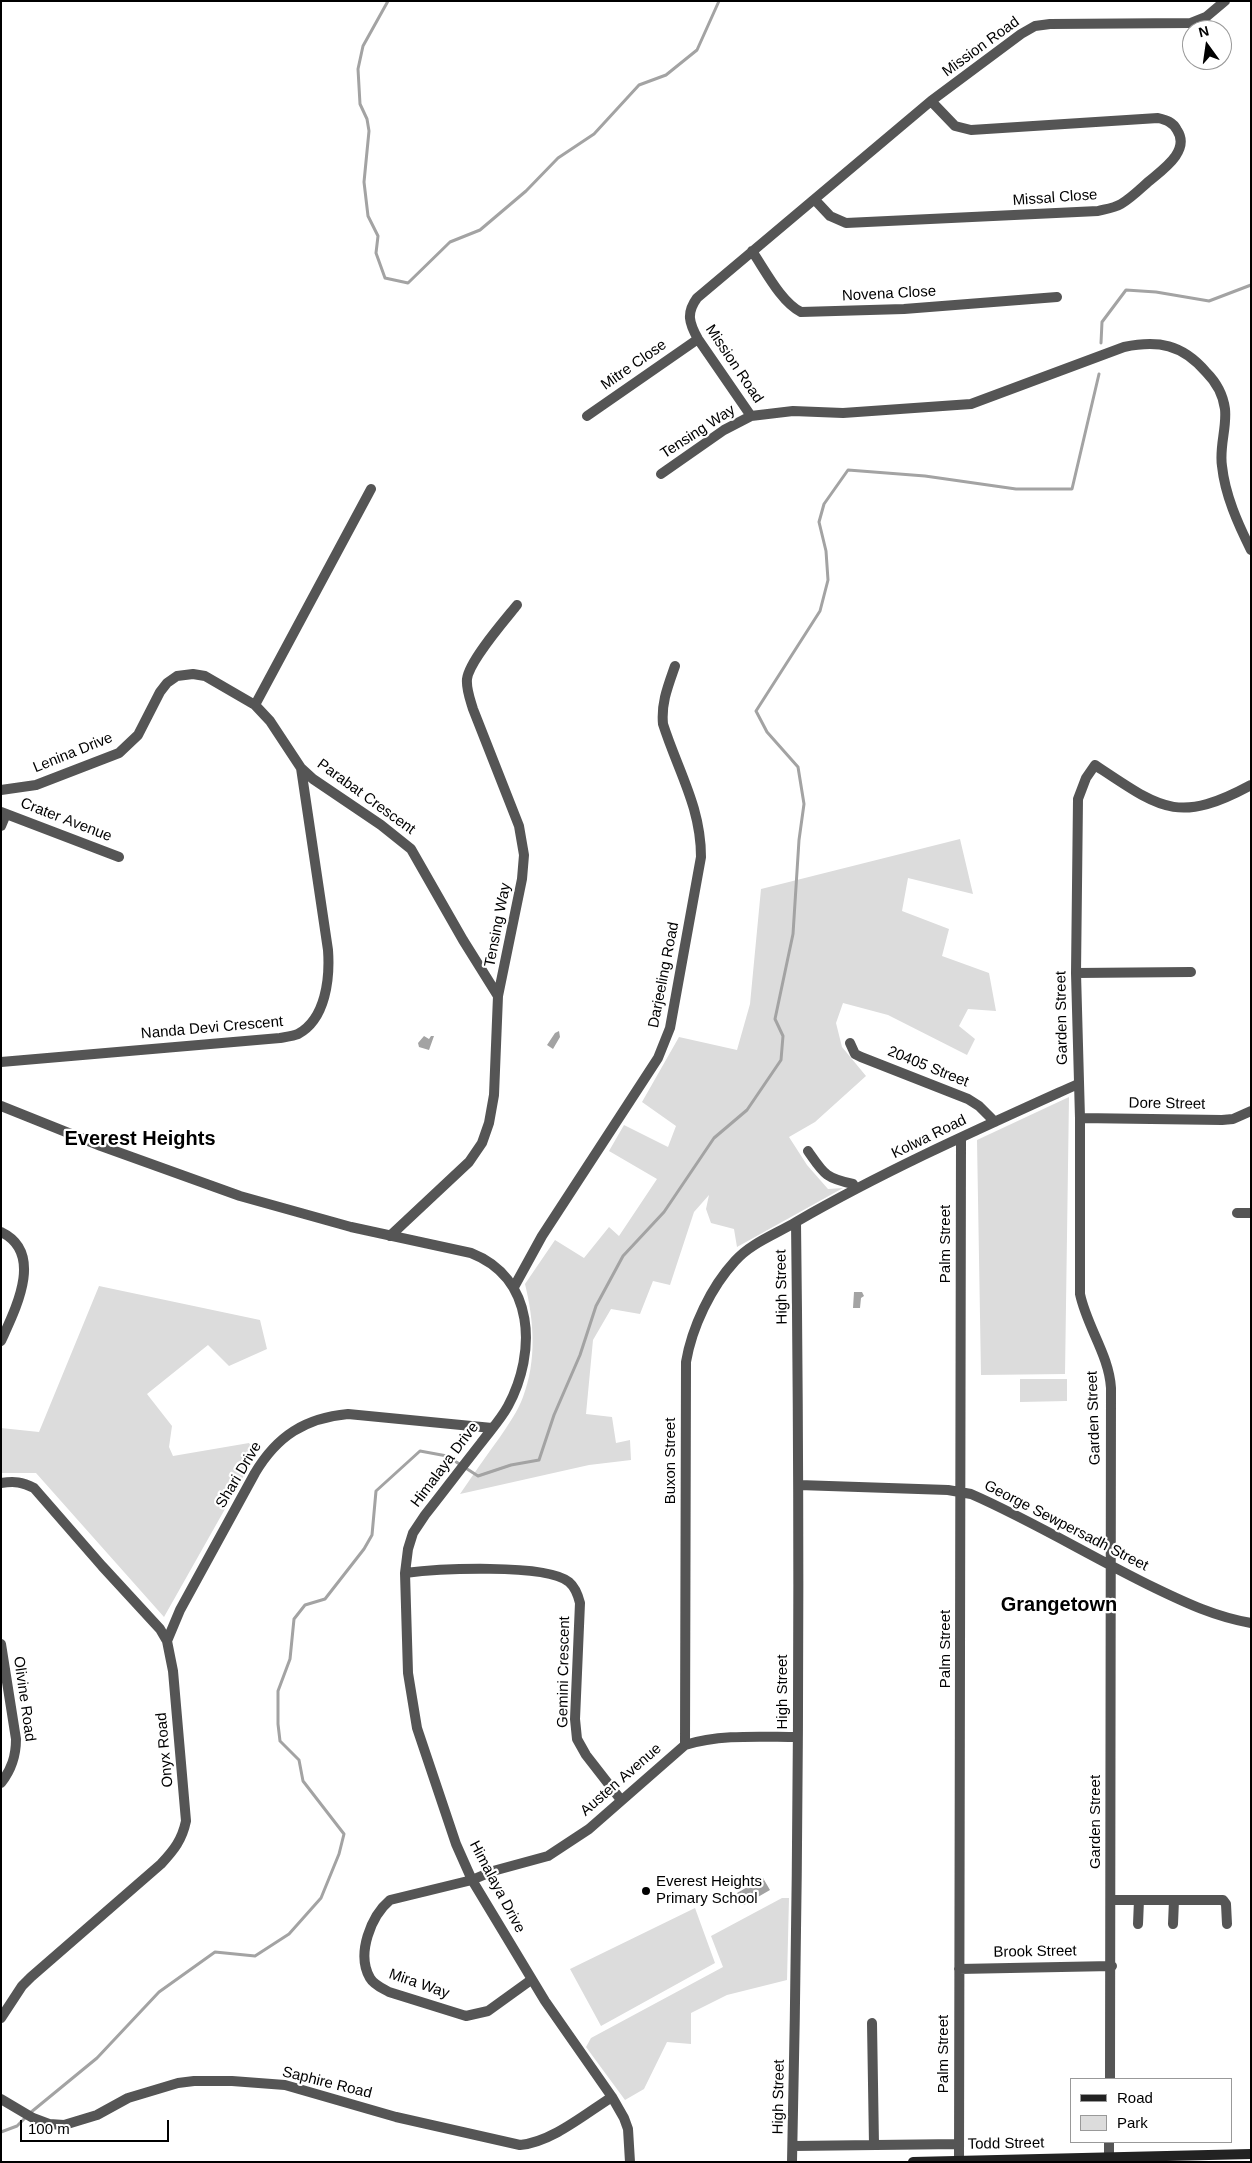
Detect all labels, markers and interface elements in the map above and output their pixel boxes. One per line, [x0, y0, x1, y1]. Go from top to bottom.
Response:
street label: Mission Road [939, 13, 1023, 81]
north arrow [1182, 20, 1232, 70]
text: N [1197, 22, 1210, 40]
street label: Missal Close [1012, 186, 1098, 210]
street label: Novena Close [841, 283, 937, 305]
street label: Mission Road [701, 321, 767, 407]
street label: Mitre Close [598, 336, 670, 394]
street label: Tensing Way [657, 401, 739, 463]
street label: Lenina Drive [31, 729, 115, 777]
street label: Parabat Crescent [313, 755, 419, 839]
street label: Crater Avenue [18, 794, 114, 846]
street label: Tensing Way [481, 881, 515, 969]
street label: Darjeeling Road [645, 920, 683, 1030]
street label: Garden Street [1052, 971, 1072, 1065]
street label: Nanda Devi Crescent [140, 1013, 284, 1043]
street label: 20405 Street [885, 1043, 971, 1091]
street label: Dore Street [1128, 1094, 1206, 1114]
street label: Kolwa Road [889, 1111, 969, 1163]
district label: Everest Heights [64, 1127, 216, 1151]
street label: Palm Street [937, 1205, 955, 1283]
street label: High Street [772, 1249, 792, 1325]
street label: Garden Street [1083, 1371, 1105, 1465]
street label: Buxon Street [662, 1418, 680, 1504]
street label: Himalaya Drive [407, 1419, 483, 1511]
street label: Shari Drive [212, 1439, 266, 1511]
street label: George Sewpersadh Street [981, 1477, 1151, 1575]
district label: Grangetown [1001, 1593, 1117, 1617]
street label: Palm Street [937, 1610, 955, 1688]
street label: Gemini Crescent [554, 1616, 574, 1728]
street label: High Street [774, 1654, 792, 1730]
street label: Olivine Road [9, 1655, 39, 1743]
street label: Onyx Road [153, 1712, 177, 1788]
street label: Austen Avenue [577, 1740, 665, 1820]
street label: Garden Street [1087, 1775, 1105, 1869]
street label: Himalaya Drive [465, 1838, 529, 1936]
place label: Everest Heights Primary School [656, 1873, 762, 1908]
marker: Everest Heights Primary School [640, 1885, 652, 1897]
street label: Brook Street [993, 1942, 1077, 1962]
street label: Mira Way [386, 1965, 452, 2003]
street label: Palm Street [935, 2015, 953, 2093]
street label: High Street [769, 2059, 789, 2135]
street label: Saphire Road [280, 2063, 374, 2103]
legend [1070, 2078, 1232, 2143]
text: Road [1117, 2089, 1153, 2106]
scale bar [22, 2110, 171, 2142]
text: Park [1117, 2114, 1148, 2131]
text: 100 m [28, 2120, 70, 2137]
street label: Todd Street [967, 2134, 1045, 2154]

